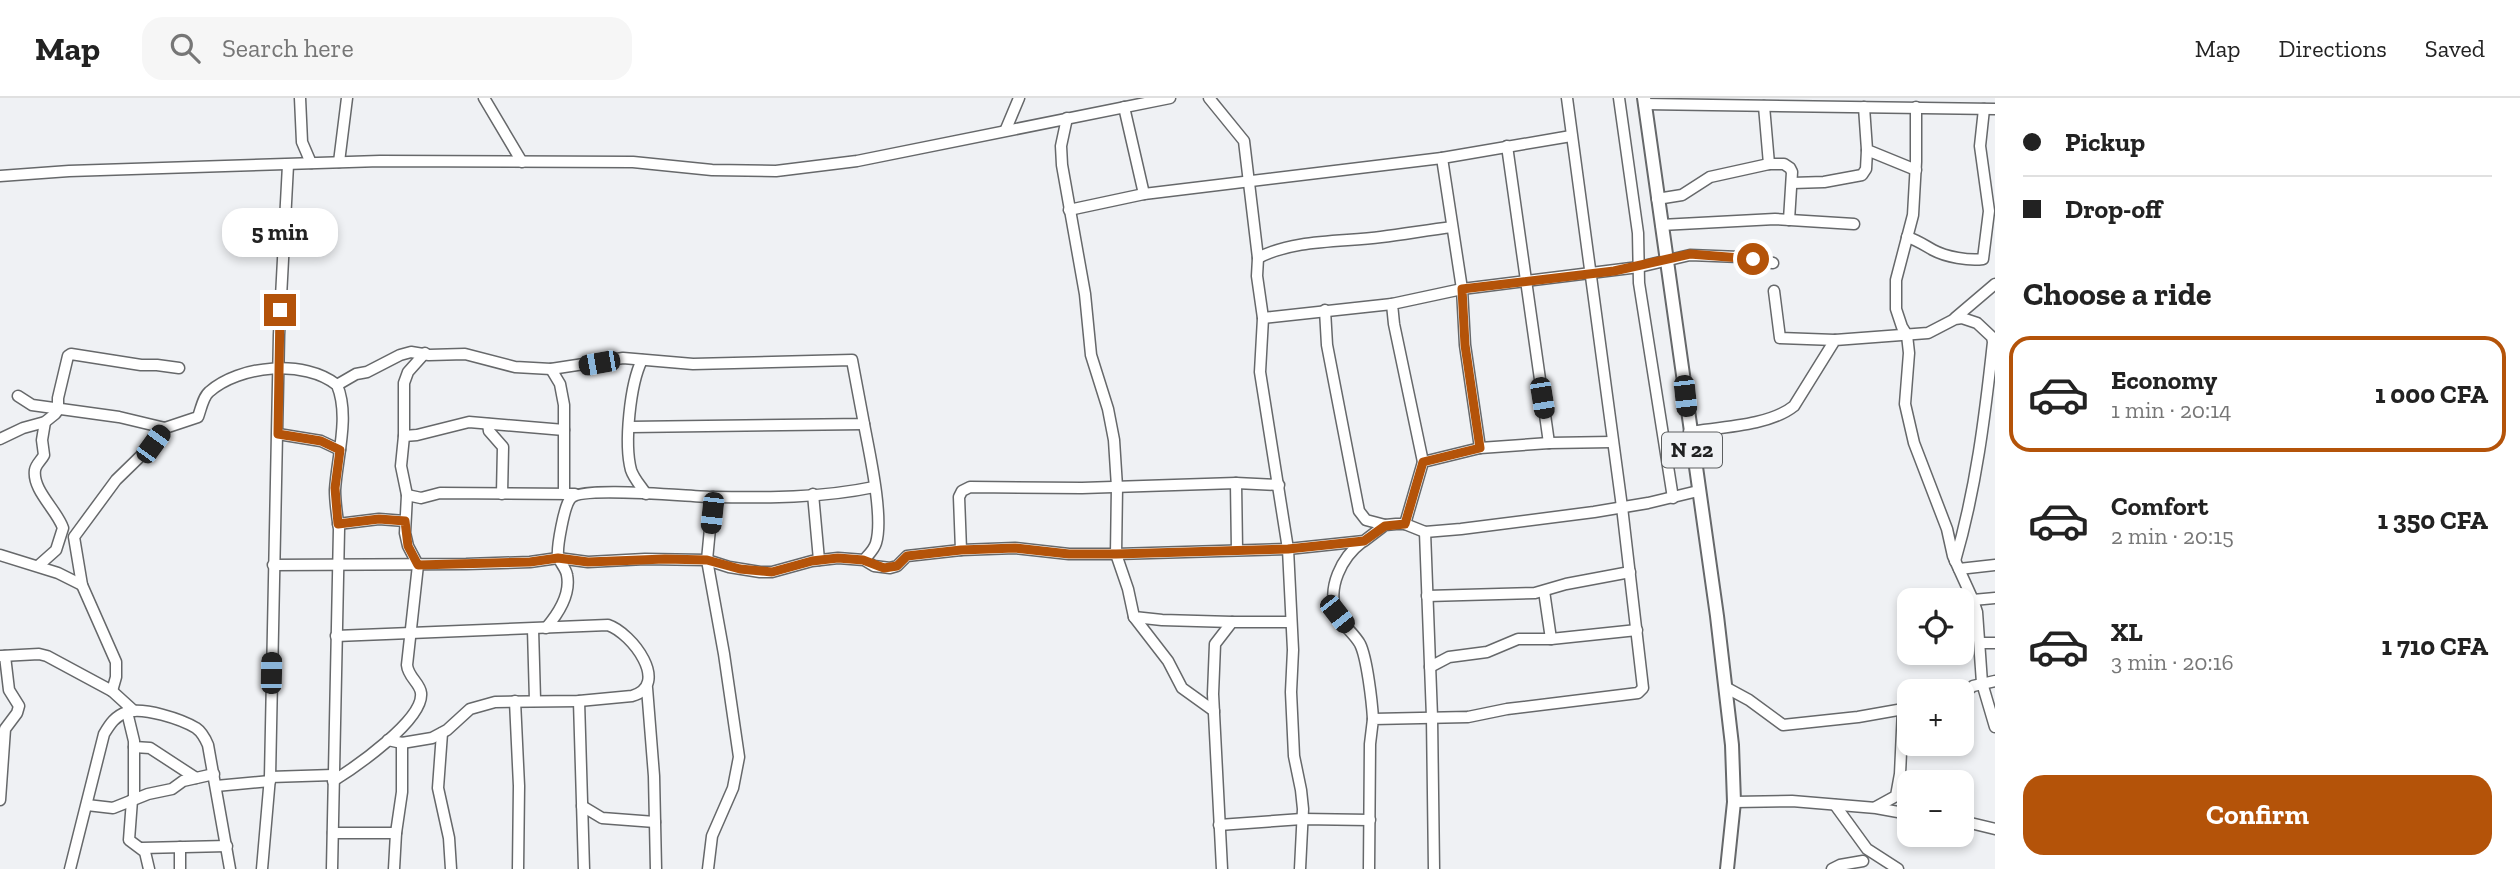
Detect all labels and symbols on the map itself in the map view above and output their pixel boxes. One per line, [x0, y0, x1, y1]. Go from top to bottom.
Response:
callout: 5 min [222, 208, 338, 258]
route start [1737, 243, 1769, 275]
route end [264, 294, 296, 326]
car [577, 349, 622, 377]
car [1673, 374, 1698, 418]
car [1529, 376, 1556, 420]
car [133, 421, 174, 467]
road number: N 22 [1662, 432, 1722, 468]
car [700, 491, 725, 535]
car [1316, 591, 1359, 637]
car [261, 652, 282, 694]

